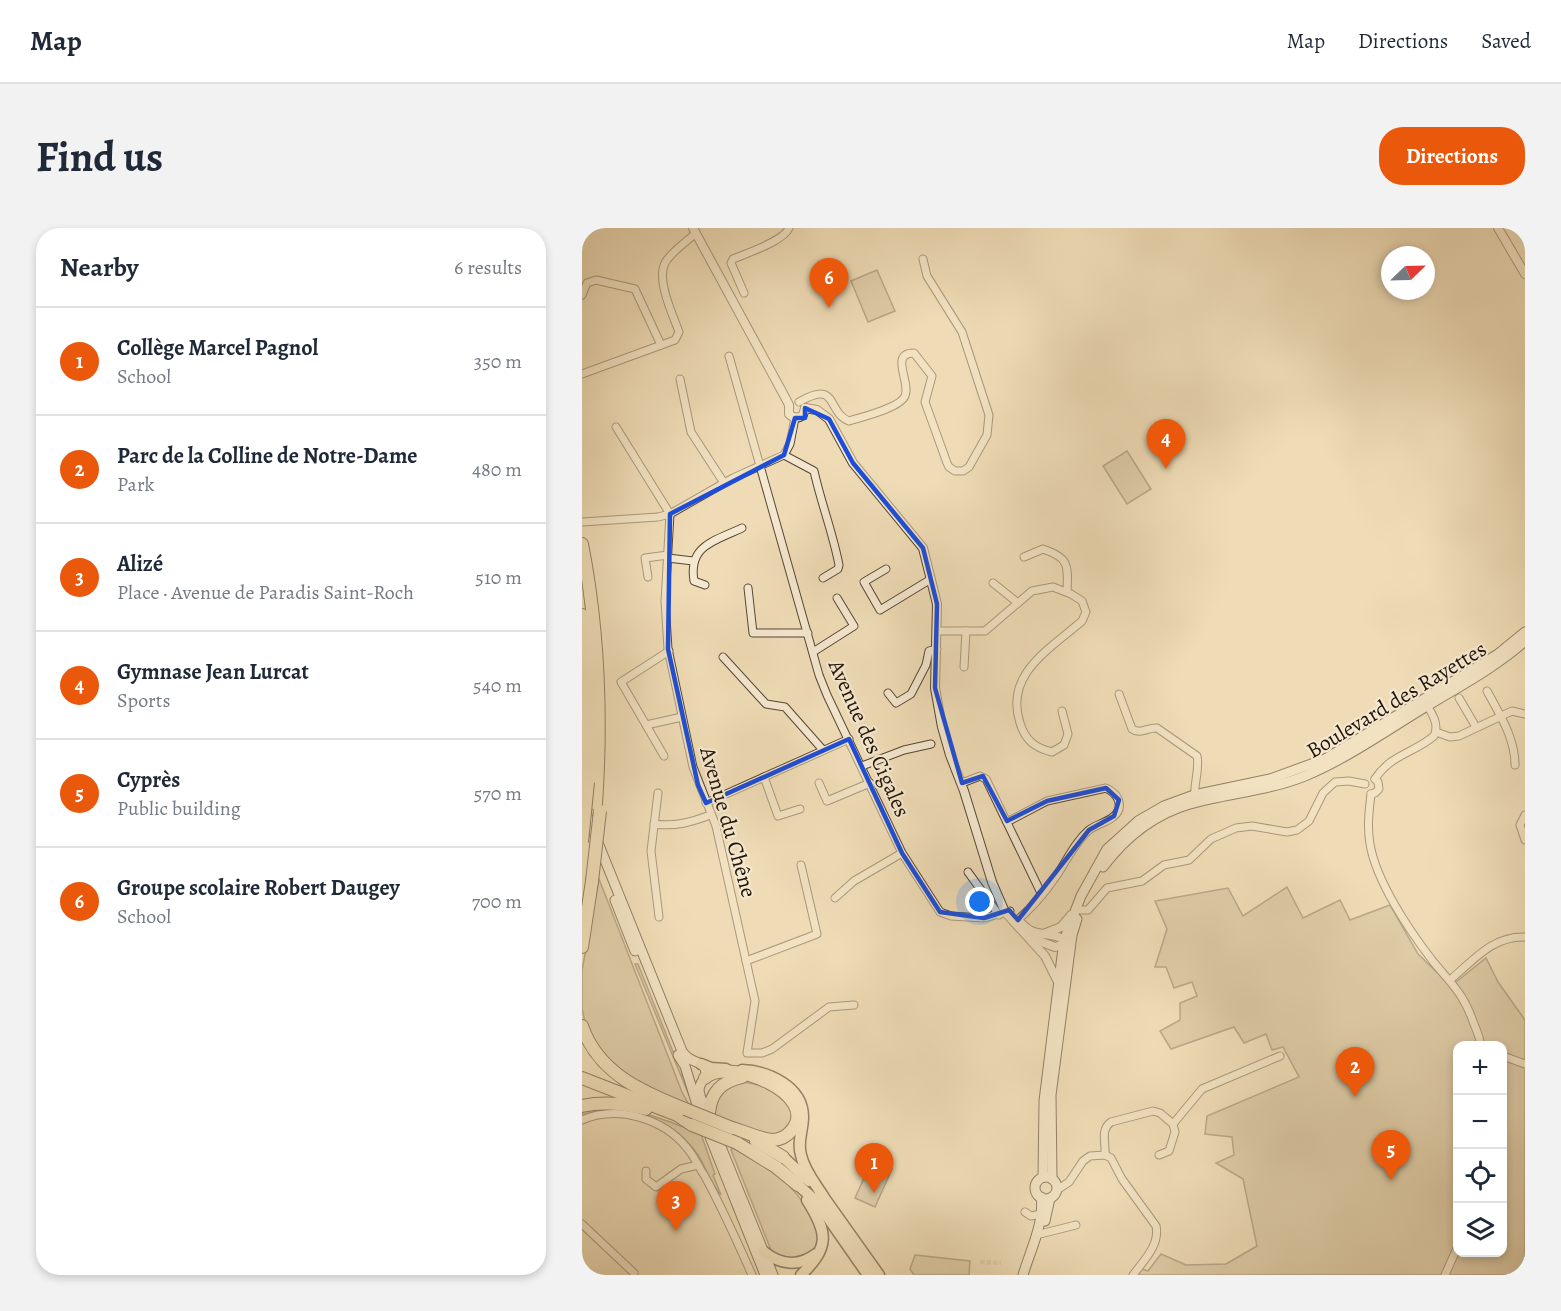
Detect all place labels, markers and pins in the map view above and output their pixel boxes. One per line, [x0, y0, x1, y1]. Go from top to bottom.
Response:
pin: 6 [810, 259, 848, 308]
pin: 4 [1146, 420, 1186, 469]
pin: 2 [1336, 1048, 1374, 1097]
pin: 5 [1372, 1130, 1410, 1180]
pin: 1 [854, 1144, 894, 1193]
pin: 3 [656, 1182, 695, 1231]

